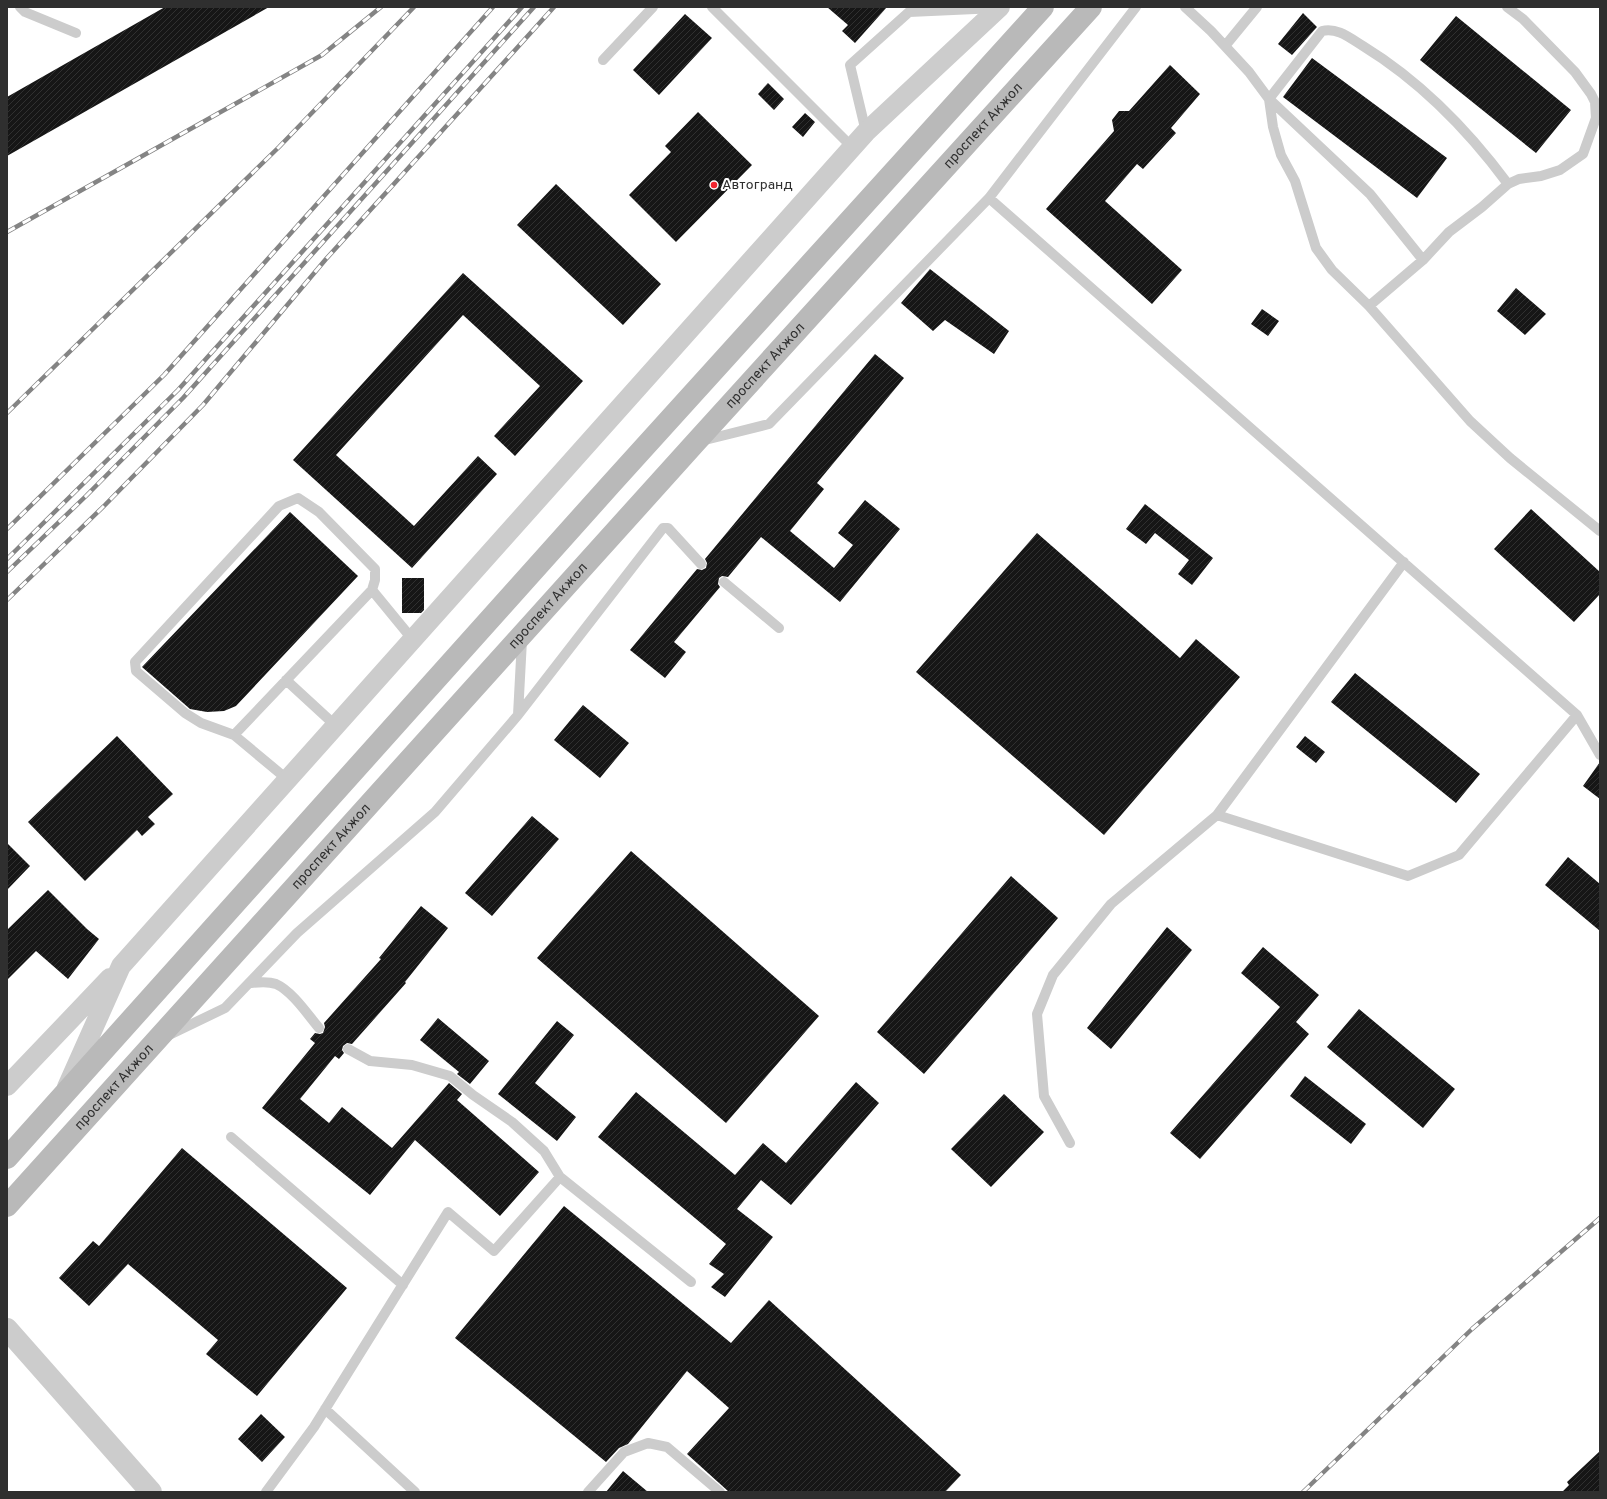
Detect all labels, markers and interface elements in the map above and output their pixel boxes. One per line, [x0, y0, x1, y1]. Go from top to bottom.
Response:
street label: проспект Акжол [940, 79, 1026, 172]
place label: Автогранд [722, 177, 793, 194]
marker: Автогранд [709, 180, 719, 190]
street label: проспект Акжол [722, 319, 809, 412]
street label: проспект Акжол [505, 559, 591, 652]
street label: проспект Акжол [288, 800, 374, 893]
street label: проспект Акжол [71, 1041, 157, 1134]

